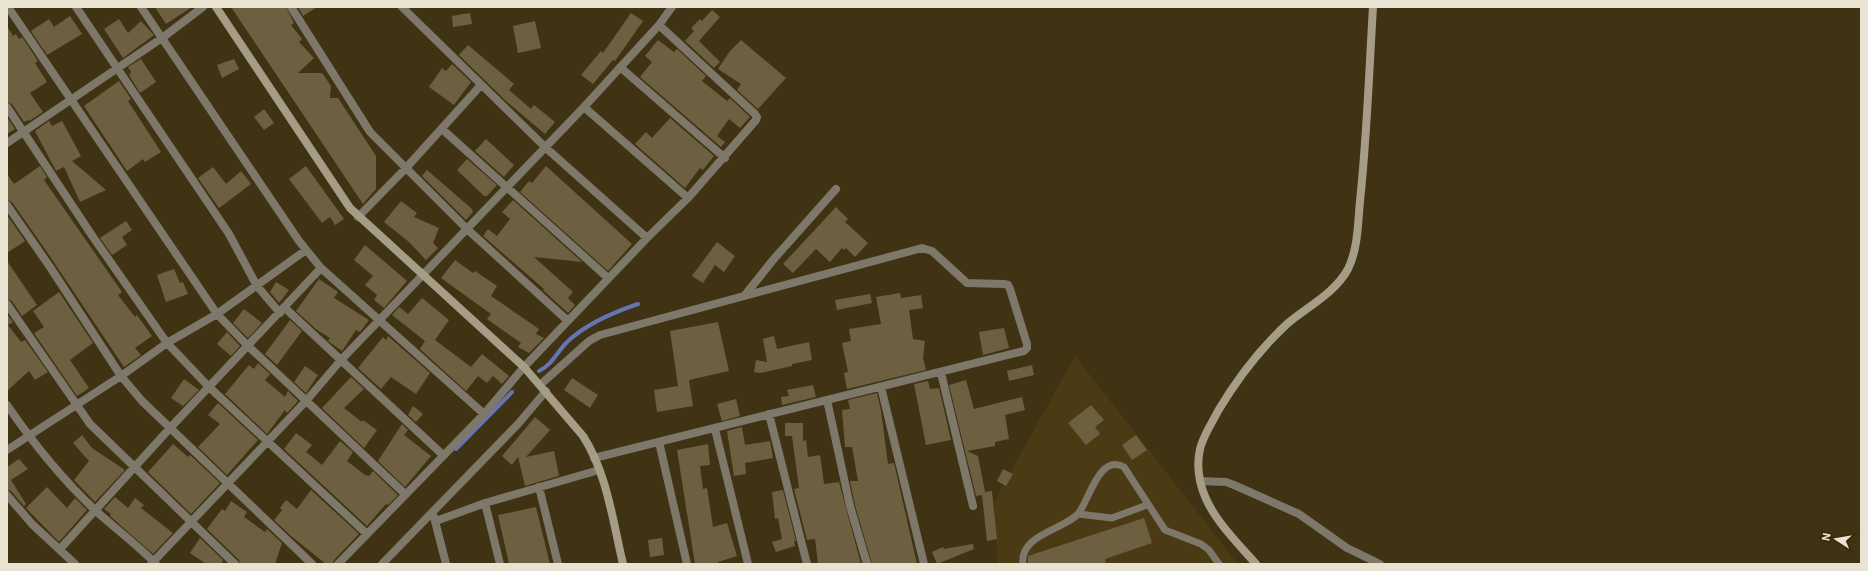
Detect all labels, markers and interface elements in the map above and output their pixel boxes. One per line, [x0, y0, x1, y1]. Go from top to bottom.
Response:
north arrow [1816, 519, 1856, 559]
text: N [1820, 532, 1834, 542]

